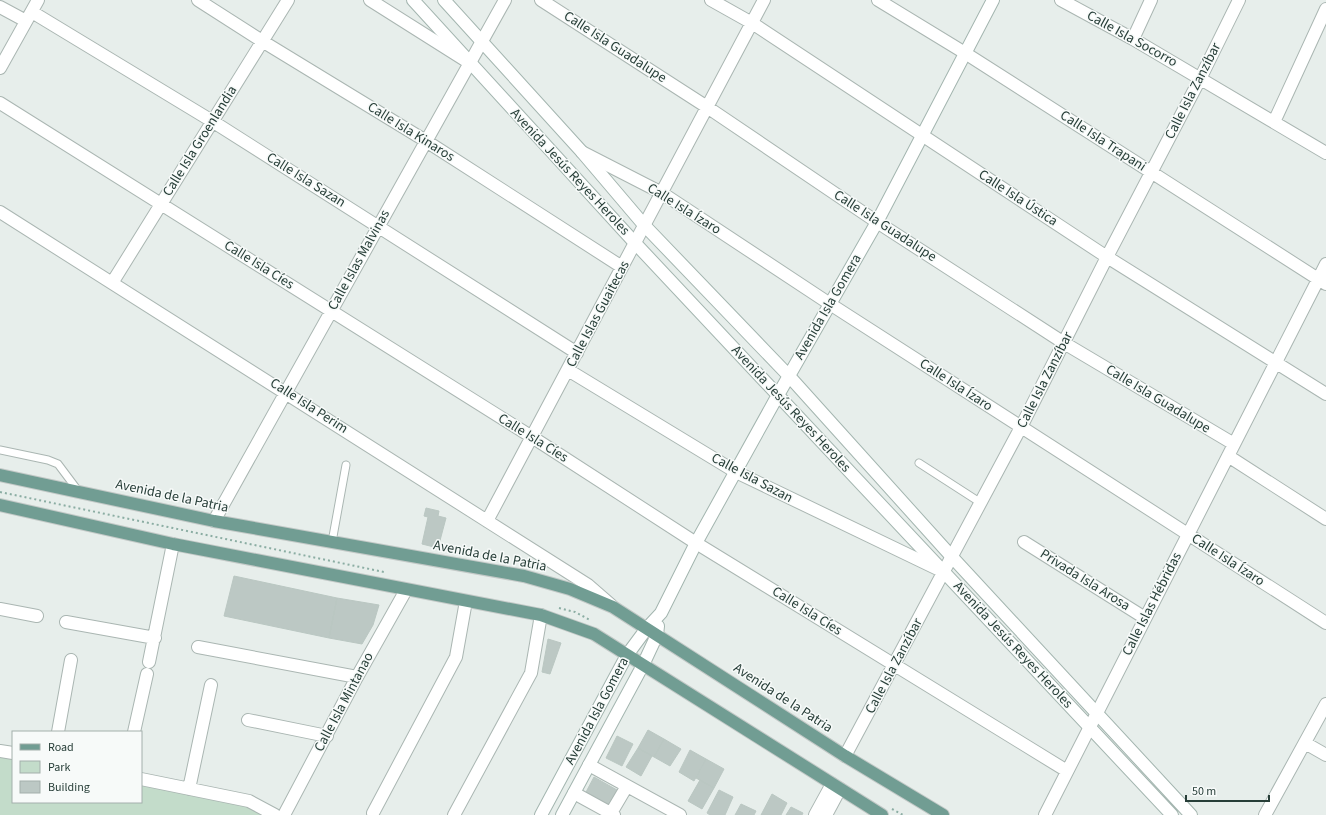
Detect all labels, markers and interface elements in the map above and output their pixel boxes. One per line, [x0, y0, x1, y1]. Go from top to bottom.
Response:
street label: Calle Isla Guadalupe [560, 6, 670, 88]
street label: Calle Isla Socorro [1083, 6, 1181, 72]
street label: Calle Isla Zanzíbar [1160, 39, 1226, 143]
street label: Calle Isla Groenlandia [158, 82, 242, 200]
street label: Calle Isla Kinaros [364, 97, 459, 167]
street label: Avenida Jesús Reyes Heroles [506, 104, 634, 240]
street label: Calle Isla Trapani [1056, 106, 1150, 176]
street label: Calle Isla Sazan [263, 148, 349, 212]
street label: Calle Isla Ústica [974, 165, 1062, 231]
street label: Calle Isla Ízaro [643, 178, 725, 240]
street label: Calle Isla Guadalupe [830, 185, 940, 267]
street label: Calle Islas Malvinas [323, 206, 395, 314]
street label: Calle Isla Cíes [220, 236, 298, 295]
street label: Avenida Isla Gomera [790, 250, 866, 364]
street label: Calle Islas Guaitecas [561, 257, 635, 371]
street label: Calle Isla Zanzíbar [1012, 328, 1078, 432]
street label: Avenida Jesús Reyes Heroles [727, 341, 855, 477]
street label: Calle Isla Ízaro [915, 354, 997, 416]
street label: Calle Isla Guadalupe [1102, 360, 1214, 438]
street label: Calle Isla Perim [266, 373, 352, 439]
street label: Calle Isla Cíes [494, 409, 572, 468]
street label: Calle Isla Sazan [708, 448, 796, 508]
street label: Avenida de la Patria [114, 474, 230, 518]
street label: Calle Isla Ízaro [1187, 529, 1269, 591]
street label: Avenida de la Patria [432, 535, 548, 577]
street label: Privada Isla Arosa [1036, 544, 1134, 616]
street label: Calle Islas Hébridas [1117, 549, 1187, 659]
street label: Avenida Jesús Reyes Heroles [949, 577, 1077, 713]
street label: Calle Isla Cíes [768, 582, 846, 641]
street label: Calle Isla Zanzíbar [860, 614, 928, 717]
street label: Calle Isla Mintanao [309, 649, 379, 755]
street label: Avenida Isla Gomera [560, 654, 634, 768]
street label: Avenida de la Patria [729, 658, 837, 738]
legend [12, 731, 142, 803]
text: Road [48, 739, 74, 756]
text: Park [48, 759, 70, 776]
scale bar [1186, 777, 1269, 803]
text: Building [48, 779, 90, 796]
text: 50 m [1192, 783, 1216, 800]

